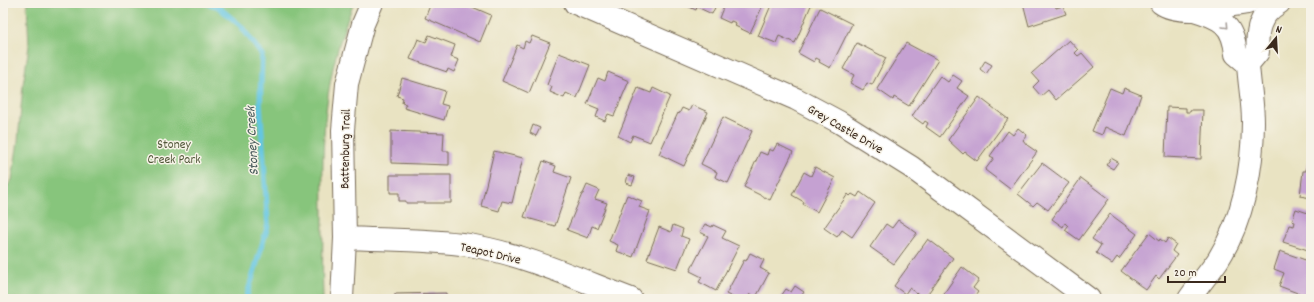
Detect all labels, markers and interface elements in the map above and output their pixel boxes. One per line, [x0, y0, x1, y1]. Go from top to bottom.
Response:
north arrow [1256, 18, 1296, 58]
one-way arrow [1221, 21, 1228, 29]
text: N [1273, 22, 1284, 39]
street label: Grey Castle Drive [803, 101, 887, 160]
water label: Stoney Creek [241, 105, 265, 176]
street label: Battenburg Trail [336, 109, 357, 189]
park label: Stoney Creek Park [147, 136, 201, 170]
street label: Teapot Drive [458, 238, 523, 271]
scale bar [1168, 258, 1225, 284]
text: 20 m [1174, 265, 1197, 282]

